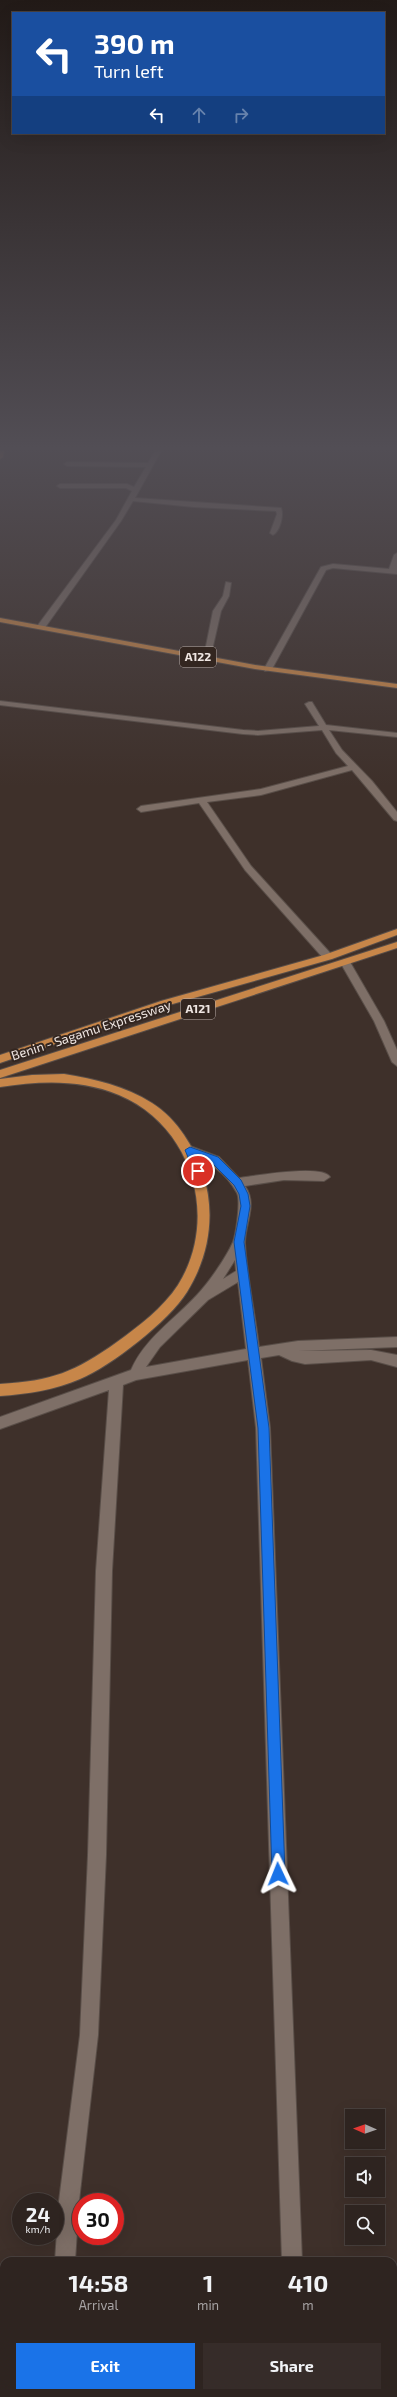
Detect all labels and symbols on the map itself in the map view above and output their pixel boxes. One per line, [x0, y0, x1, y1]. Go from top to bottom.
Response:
road number: A122 [180, 647, 216, 667]
street label: Benin - Sagamu Expressway [9, 997, 173, 1063]
road number: A121 [181, 999, 215, 1019]
pin [181, 1154, 215, 1188]
position arrow [257, 1853, 299, 1895]
north arrow [345, 2109, 385, 2149]
speed limit sign: 30 [72, 2193, 124, 2245]

